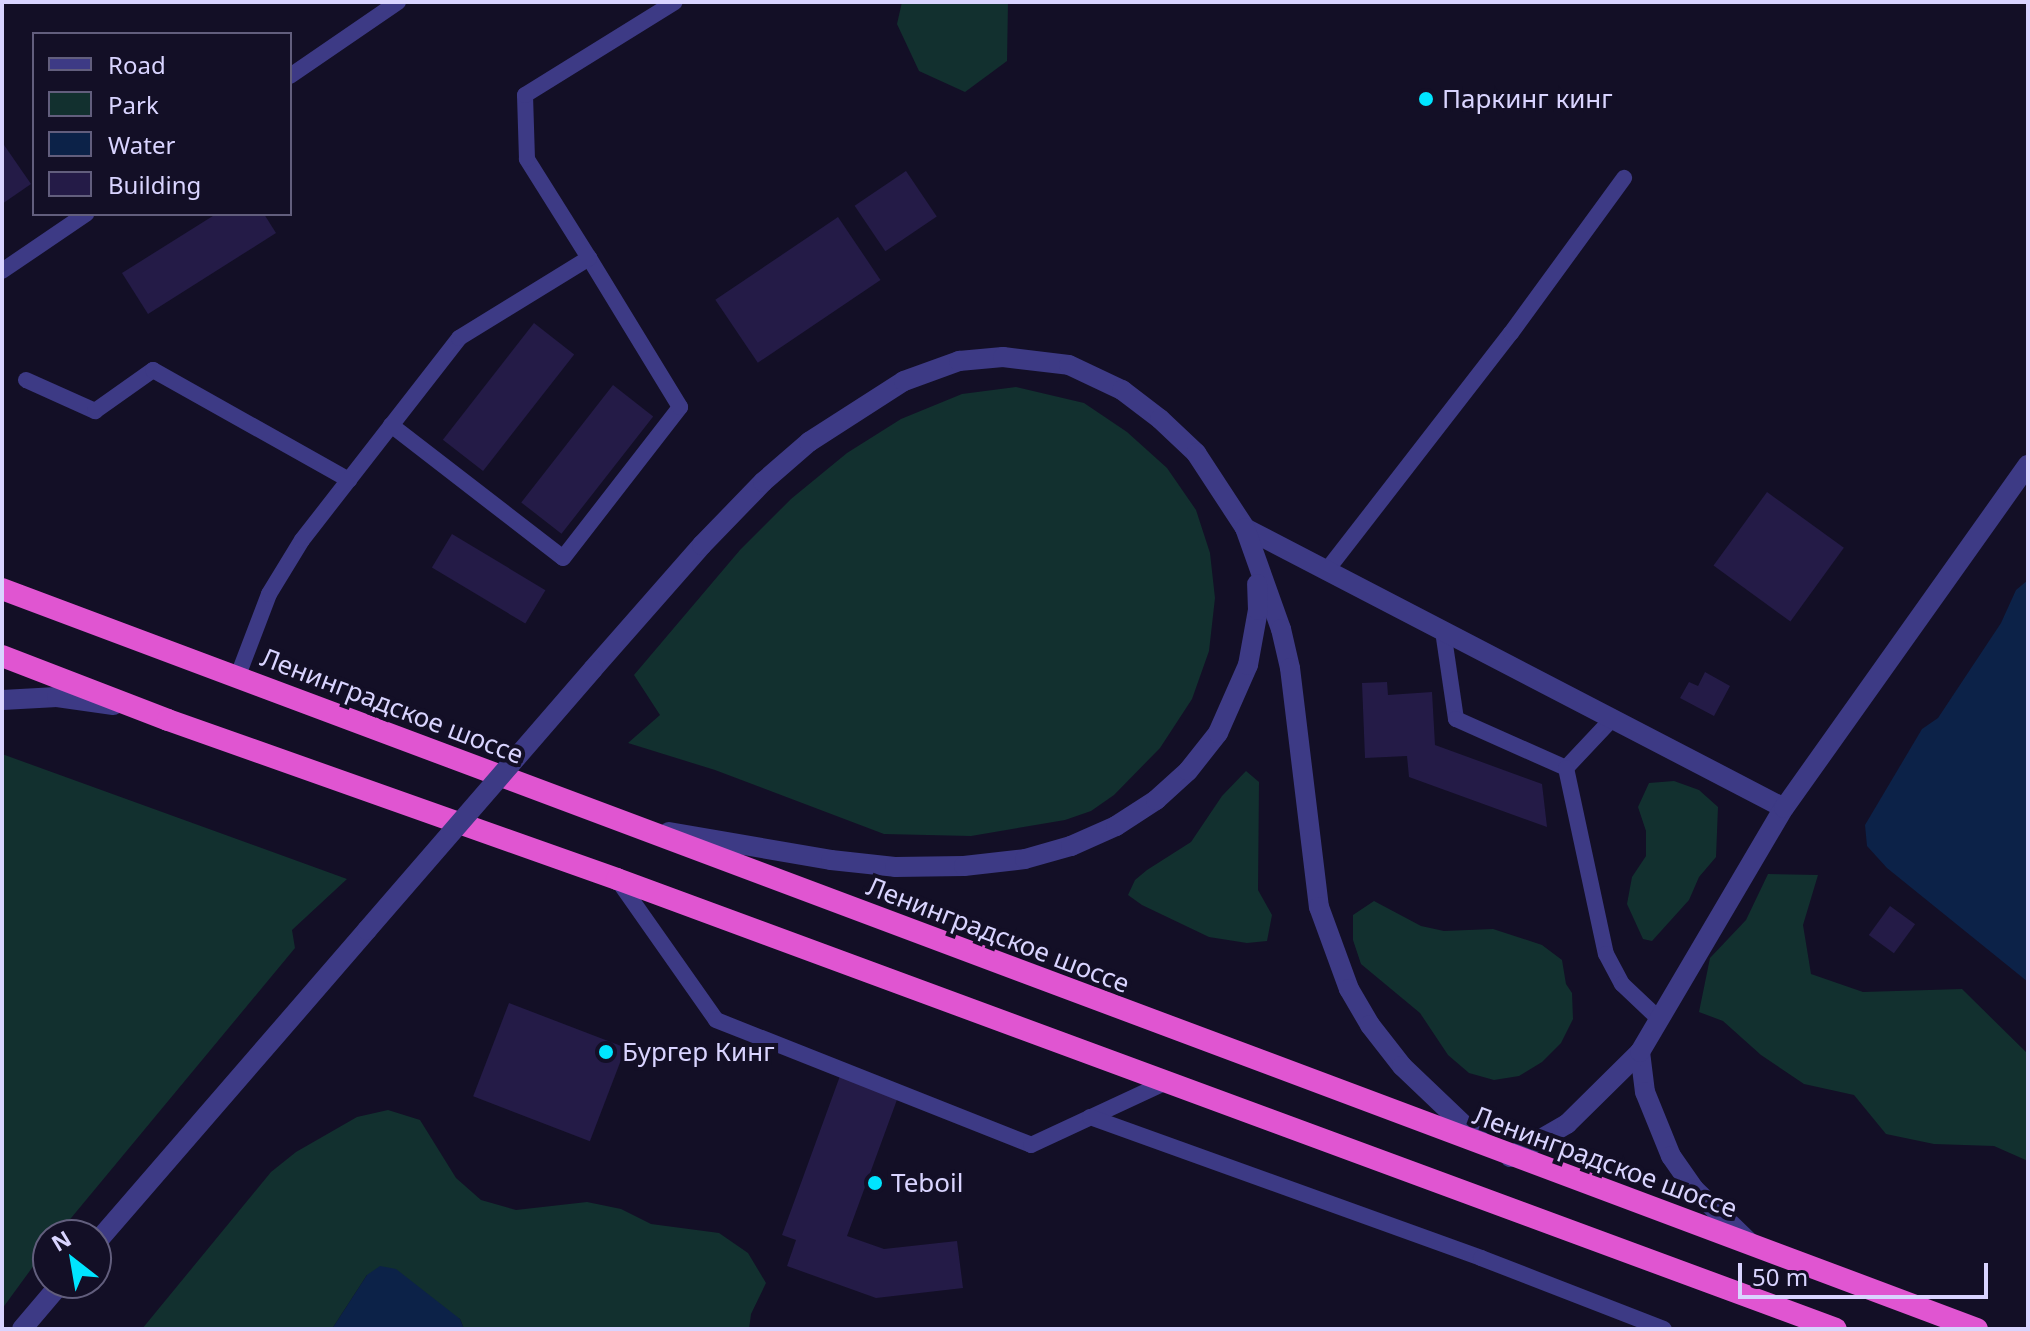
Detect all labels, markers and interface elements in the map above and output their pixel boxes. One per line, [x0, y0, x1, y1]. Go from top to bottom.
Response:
legend [32, 32, 292, 216]
text: Road [108, 48, 166, 81]
place label: Паркинг кинг [1442, 83, 1613, 115]
text: Park [108, 88, 159, 121]
marker: Паркинг кинг [1417, 90, 1435, 108]
text: Water [108, 128, 175, 161]
text: Building [108, 168, 201, 201]
street label: Ленинградское шоссе [256, 641, 528, 771]
street label: Ленинградское шоссе [862, 870, 1134, 1000]
place label: Бургер Кинг [622, 1036, 775, 1068]
marker: Бургер Кинг [597, 1043, 615, 1061]
street label: Ленинградское шоссе [1469, 1100, 1741, 1224]
place label: Teboil [891, 1167, 963, 1199]
marker: Teboil [866, 1174, 884, 1192]
north arrow [32, 1219, 112, 1299]
text: N [45, 1223, 76, 1258]
scale bar [1742, 1247, 1992, 1297]
text: 50 m [1752, 1260, 1808, 1293]

